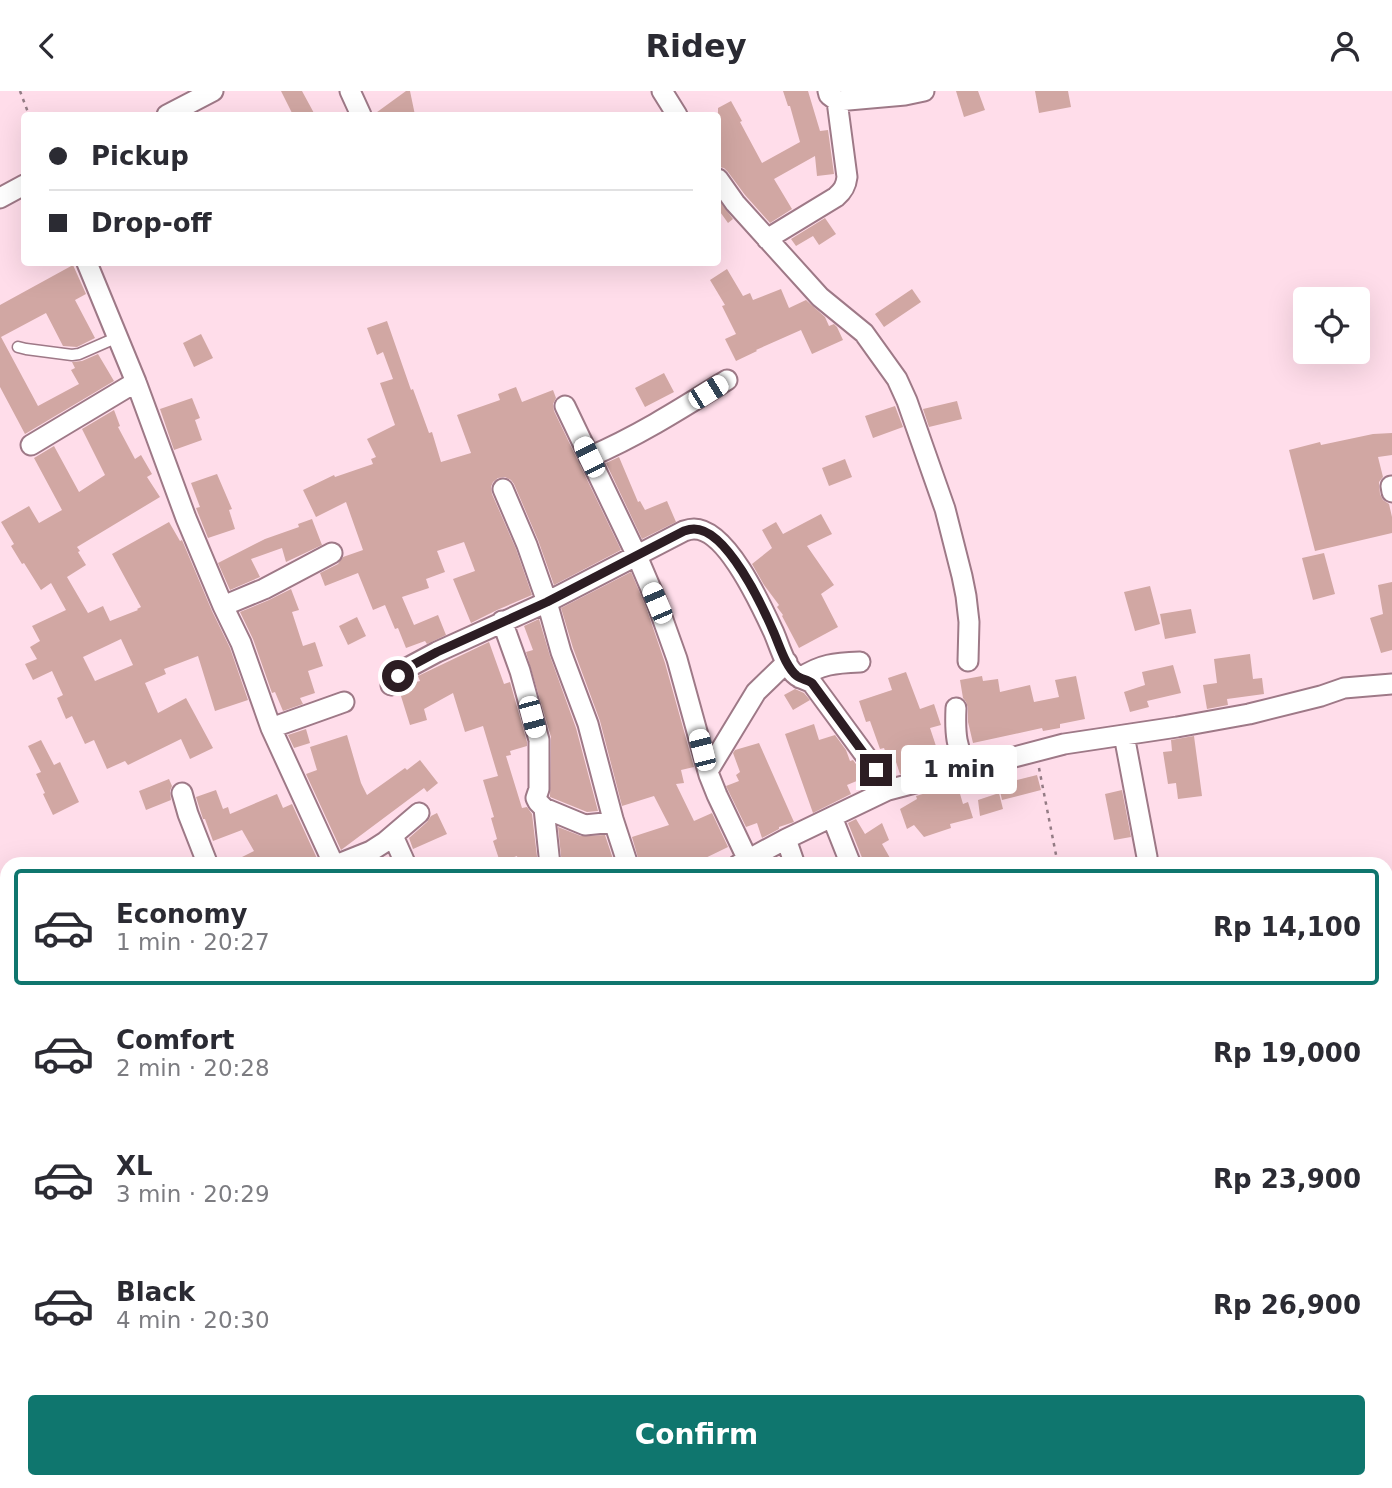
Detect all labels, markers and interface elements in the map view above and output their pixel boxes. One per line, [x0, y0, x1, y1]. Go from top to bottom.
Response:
icon: back [28, 27, 66, 65]
text: Ridey [645, 27, 747, 65]
icon: person [1326, 27, 1364, 65]
text: Pickup [91, 141, 189, 171]
text: Drop-off [91, 208, 212, 238]
map controls [1293, 287, 1370, 364]
button: locate [1293, 287, 1370, 364]
car [685, 372, 732, 412]
car [571, 434, 608, 480]
car [640, 580, 675, 626]
route start [382, 660, 414, 692]
car [517, 694, 548, 740]
car [687, 727, 718, 773]
callout: 1 min [900, 745, 1016, 795]
route end [860, 754, 892, 786]
text: 1 min [923, 756, 995, 782]
icon: car [32, 896, 95, 959]
text: Economy [116, 899, 247, 929]
text: Rp 14,100 [1213, 912, 1361, 942]
text: 1 min · 20:27 [116, 929, 270, 955]
icon: car [32, 1022, 95, 1085]
text: Comfort [116, 1025, 234, 1055]
text: Rp 19,000 [1213, 1038, 1361, 1068]
text: 2 min · 20:28 [116, 1055, 270, 1081]
icon: car [32, 1148, 95, 1211]
text: XL [116, 1151, 153, 1181]
text: Rp 23,900 [1213, 1164, 1361, 1194]
text: 3 min · 20:29 [116, 1181, 270, 1207]
icon: car [32, 1274, 95, 1337]
text: Black [116, 1277, 195, 1307]
text: Rp 26,900 [1213, 1290, 1361, 1320]
text: 4 min · 20:30 [116, 1307, 270, 1333]
button: Confirm [28, 1395, 1365, 1475]

